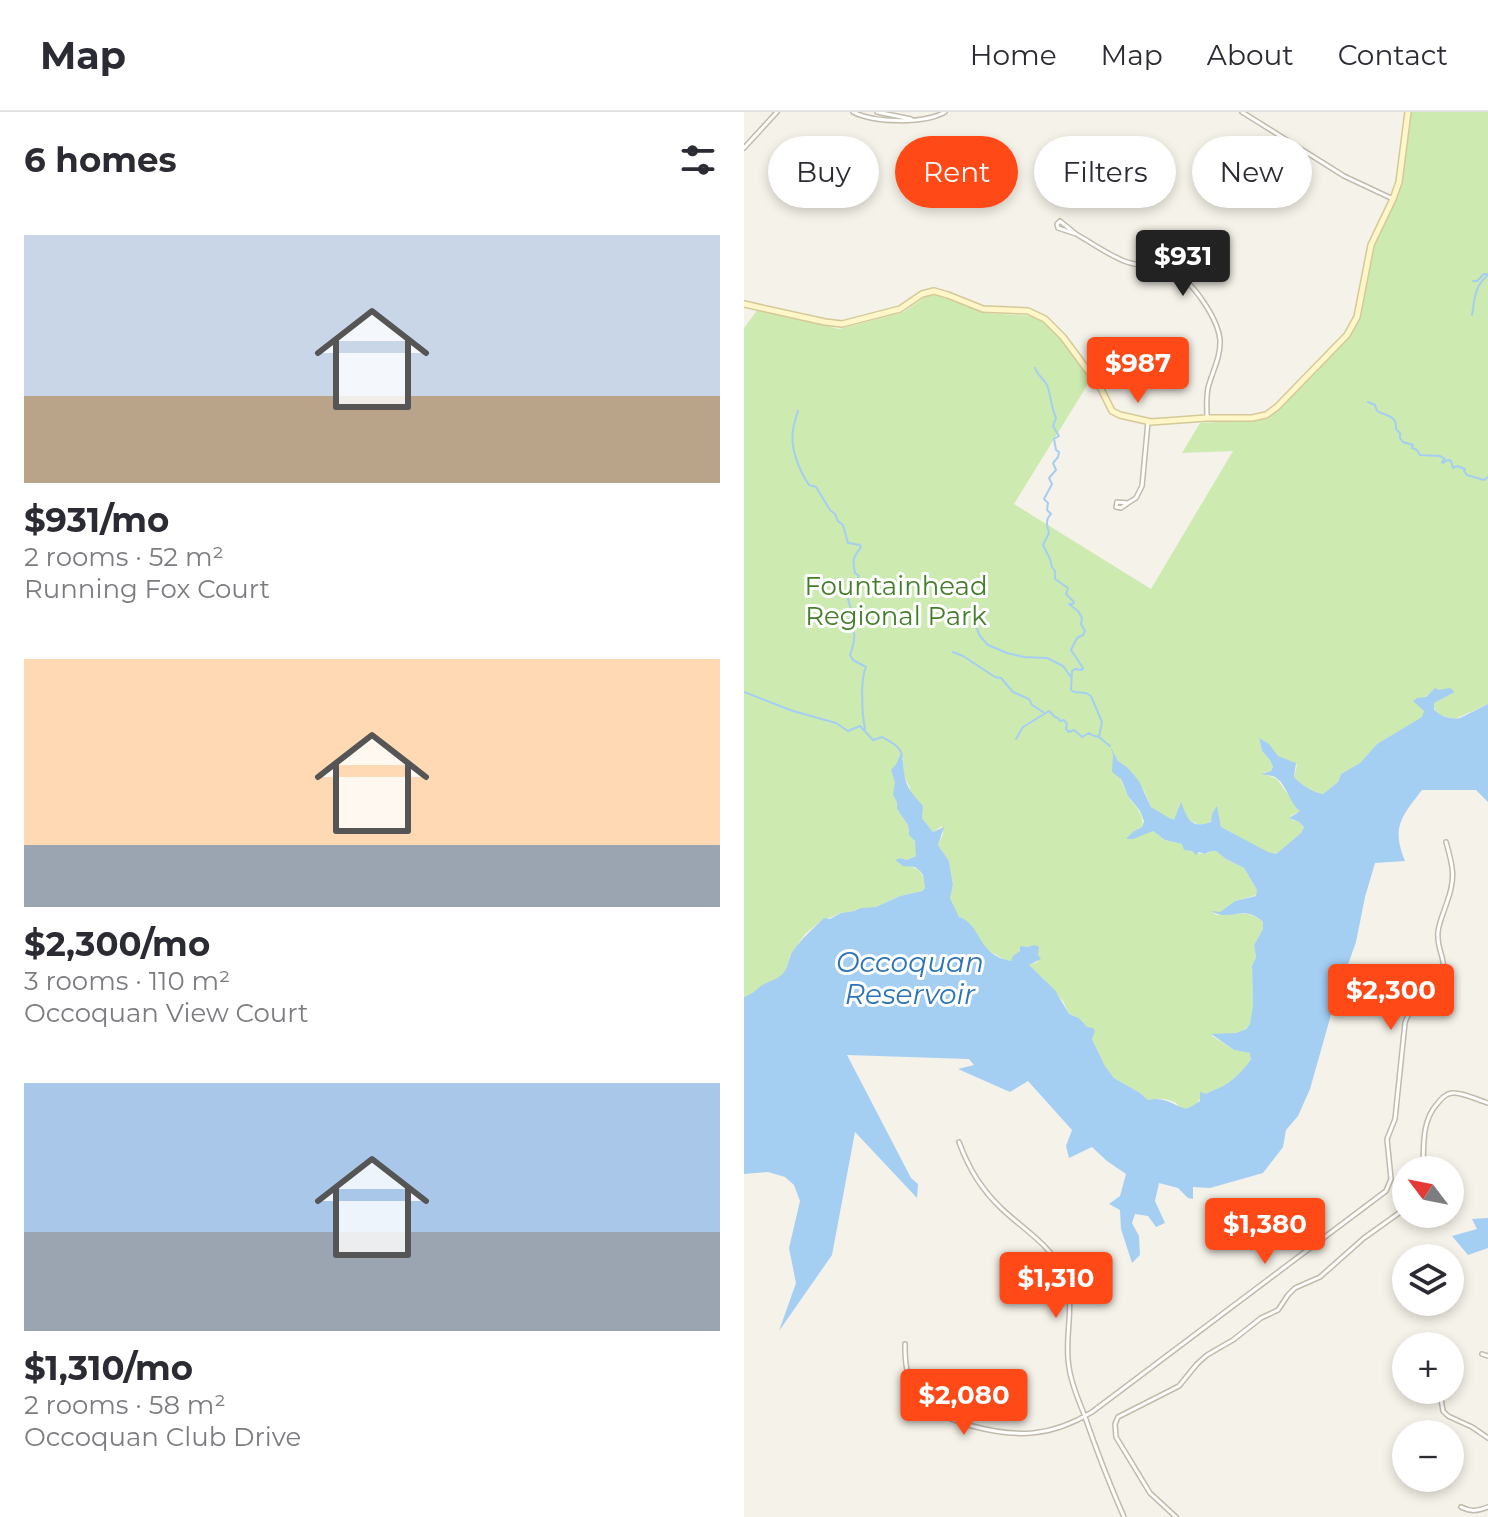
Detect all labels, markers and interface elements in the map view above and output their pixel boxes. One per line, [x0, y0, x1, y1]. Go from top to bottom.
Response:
text: Map [40, 32, 126, 79]
text: Home [970, 38, 1057, 72]
text: Map [1101, 38, 1163, 72]
text: About [1207, 38, 1294, 72]
text: Contact [1338, 38, 1448, 72]
chip: Buy [768, 136, 879, 208]
chip: Rent [895, 136, 1018, 208]
chip: Filters [1034, 136, 1176, 208]
chip: New [1192, 136, 1312, 208]
icon: filters [676, 138, 720, 182]
text: 6 homes [24, 139, 177, 181]
pin: $931 [1136, 230, 1230, 298]
text: $931 [1154, 240, 1212, 272]
icon: home [300, 287, 444, 431]
pin: $987 [1091, 337, 1185, 405]
text: $987 [1105, 347, 1171, 379]
text: $931/mo [24, 499, 169, 541]
text: 2 rooms · 52 m² [24, 541, 224, 573]
park label: Fountainhead Regional Park [804, 570, 988, 632]
text: Running Fox Court [24, 573, 270, 605]
icon: home [300, 711, 444, 855]
text: $2,300/mo [24, 923, 210, 965]
water label: Occoquan Reservoir [836, 945, 984, 1011]
pin: $2,300 [1326, 964, 1456, 1032]
text: 3 rooms · 110 m² [24, 965, 230, 997]
text: $2,300 [1346, 974, 1436, 1006]
text: Occoquan View Court [24, 997, 309, 1029]
icon: home [300, 1135, 444, 1279]
north arrow [1392, 1156, 1464, 1228]
map controls [1392, 1156, 1464, 1492]
pin: $1,380 [1200, 1198, 1330, 1266]
text: $1,380 [1223, 1208, 1307, 1240]
button: layers [1392, 1244, 1464, 1316]
pin: $1,310 [991, 1252, 1121, 1320]
text: $1,310 [1018, 1262, 1094, 1294]
button: + [1392, 1332, 1464, 1404]
text: $1,310/mo [24, 1347, 193, 1389]
pin: $2,080 [899, 1369, 1029, 1437]
text: $2,080 [918, 1379, 1010, 1411]
text: 2 rooms · 58 m² [24, 1389, 226, 1421]
button: − [1392, 1420, 1464, 1492]
text: Occoquan Club Drive [24, 1421, 301, 1453]

